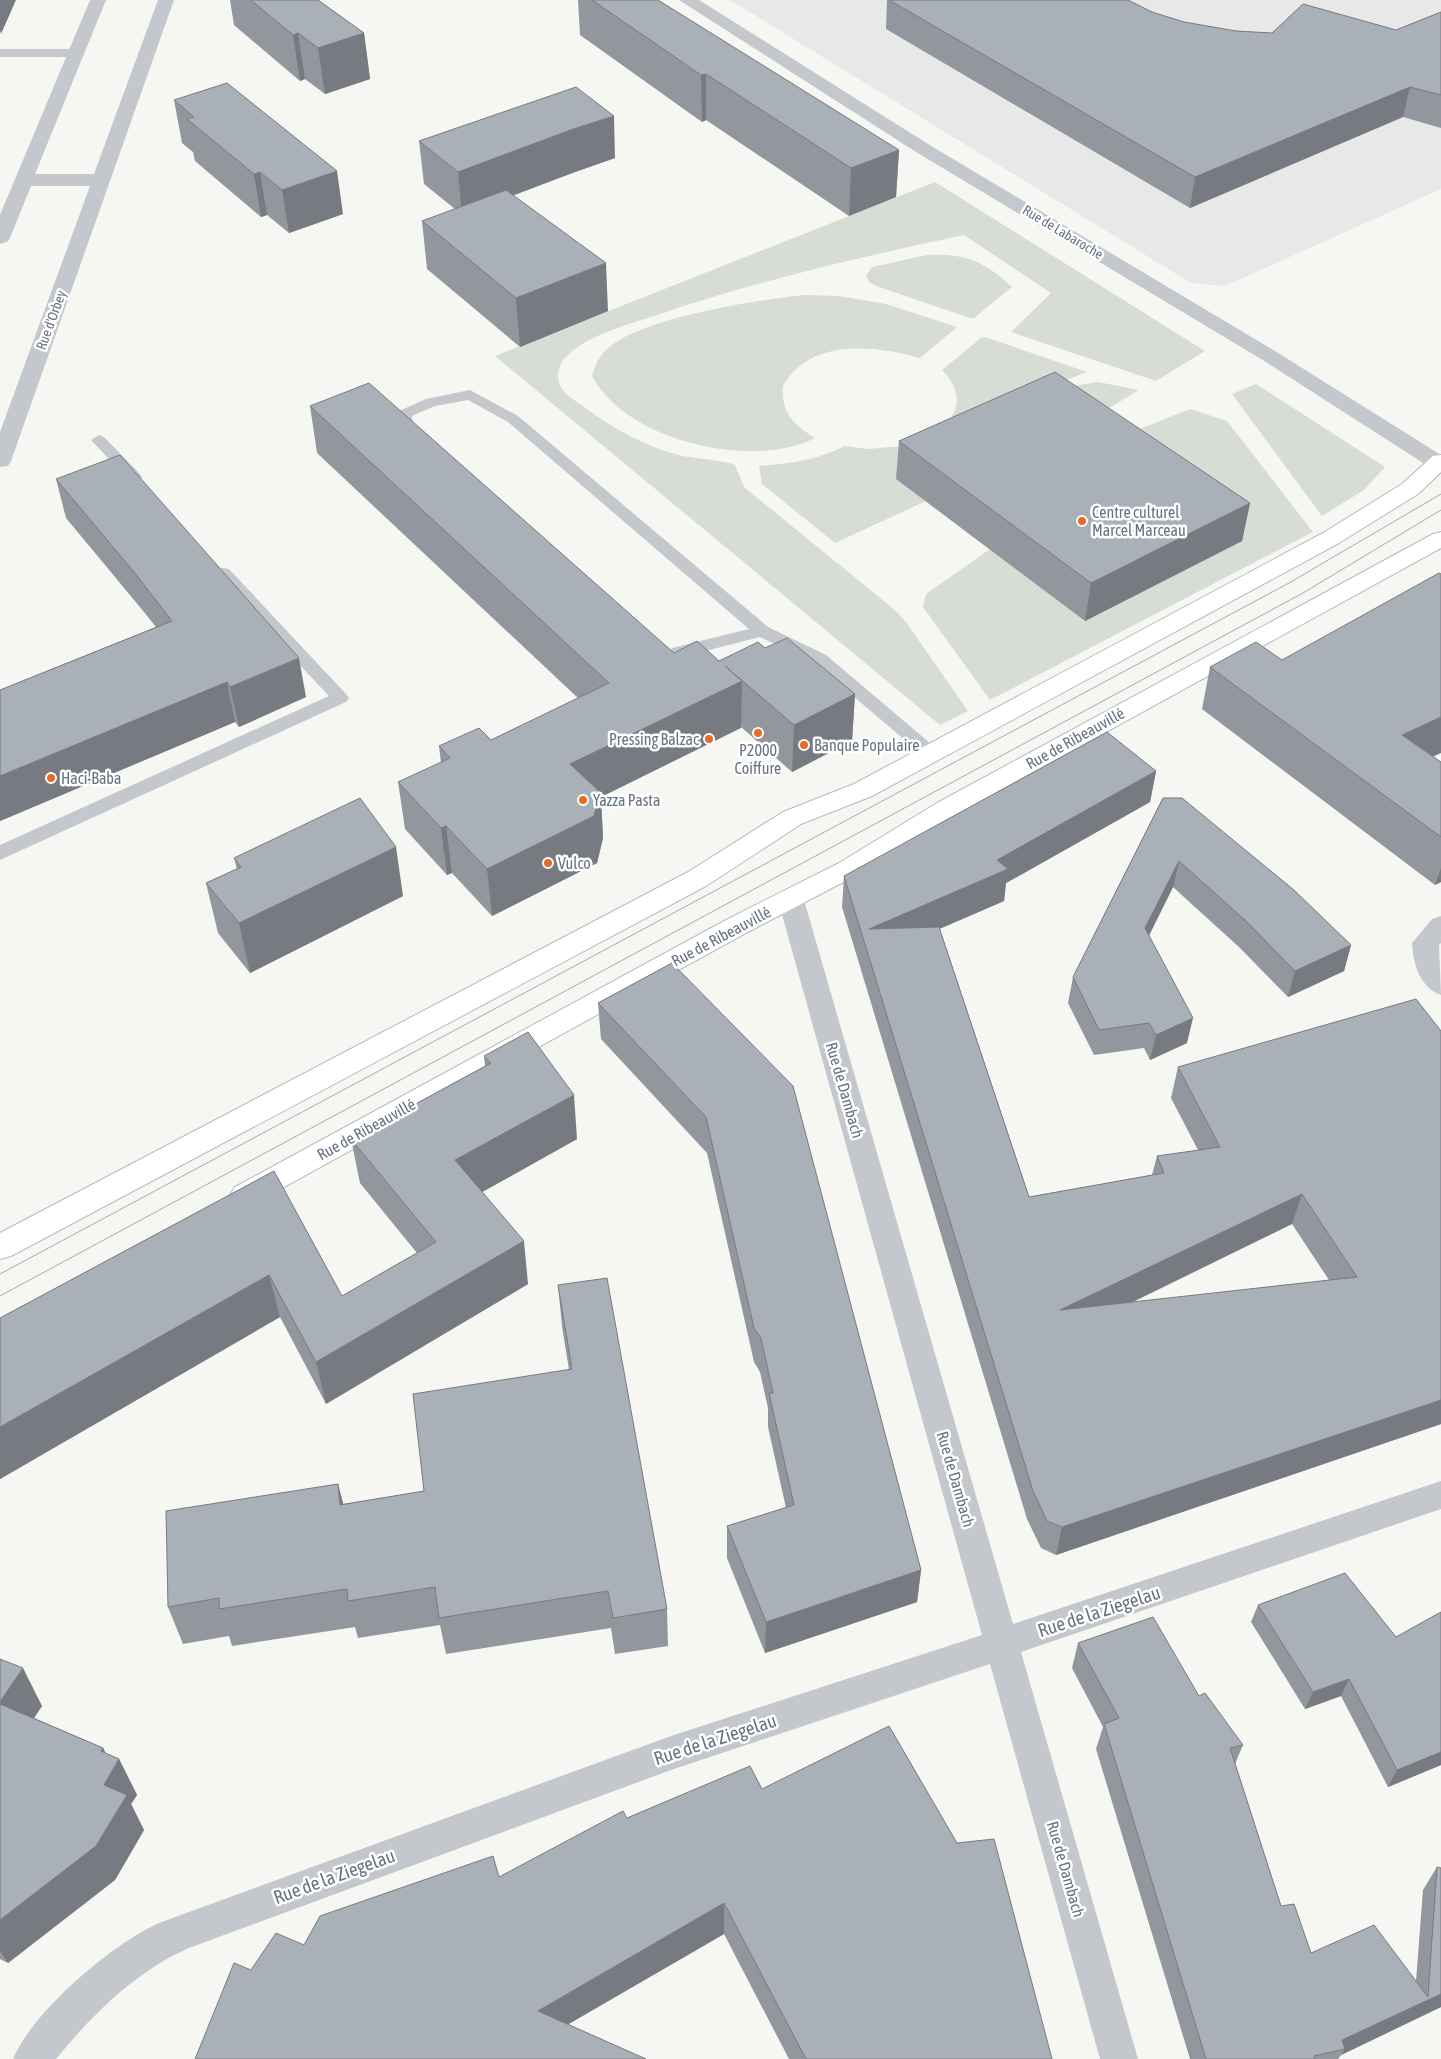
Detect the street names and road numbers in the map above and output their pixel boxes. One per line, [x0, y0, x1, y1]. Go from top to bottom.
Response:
street label: Rue de Labaroche [1020, 202, 1106, 262]
street label: Rue d'Orbey [33, 288, 69, 352]
street label: Rue de Ribeauvillé [1023, 704, 1127, 772]
street label: Rue de Ribeauvillé [668, 902, 774, 970]
street label: Rue de Dambach [823, 1040, 867, 1140]
street label: Rue de Ribeauvillé [314, 1095, 418, 1163]
street label: Rue de Dambach [934, 1429, 978, 1529]
street label: Rue de la Ziegelau [1035, 1581, 1163, 1641]
street label: Rue de la Ziegelau [651, 1709, 779, 1769]
street label: Rue de Dambach [1044, 1819, 1088, 1919]
street label: Rue de la Ziegelau [270, 1844, 398, 1908]

